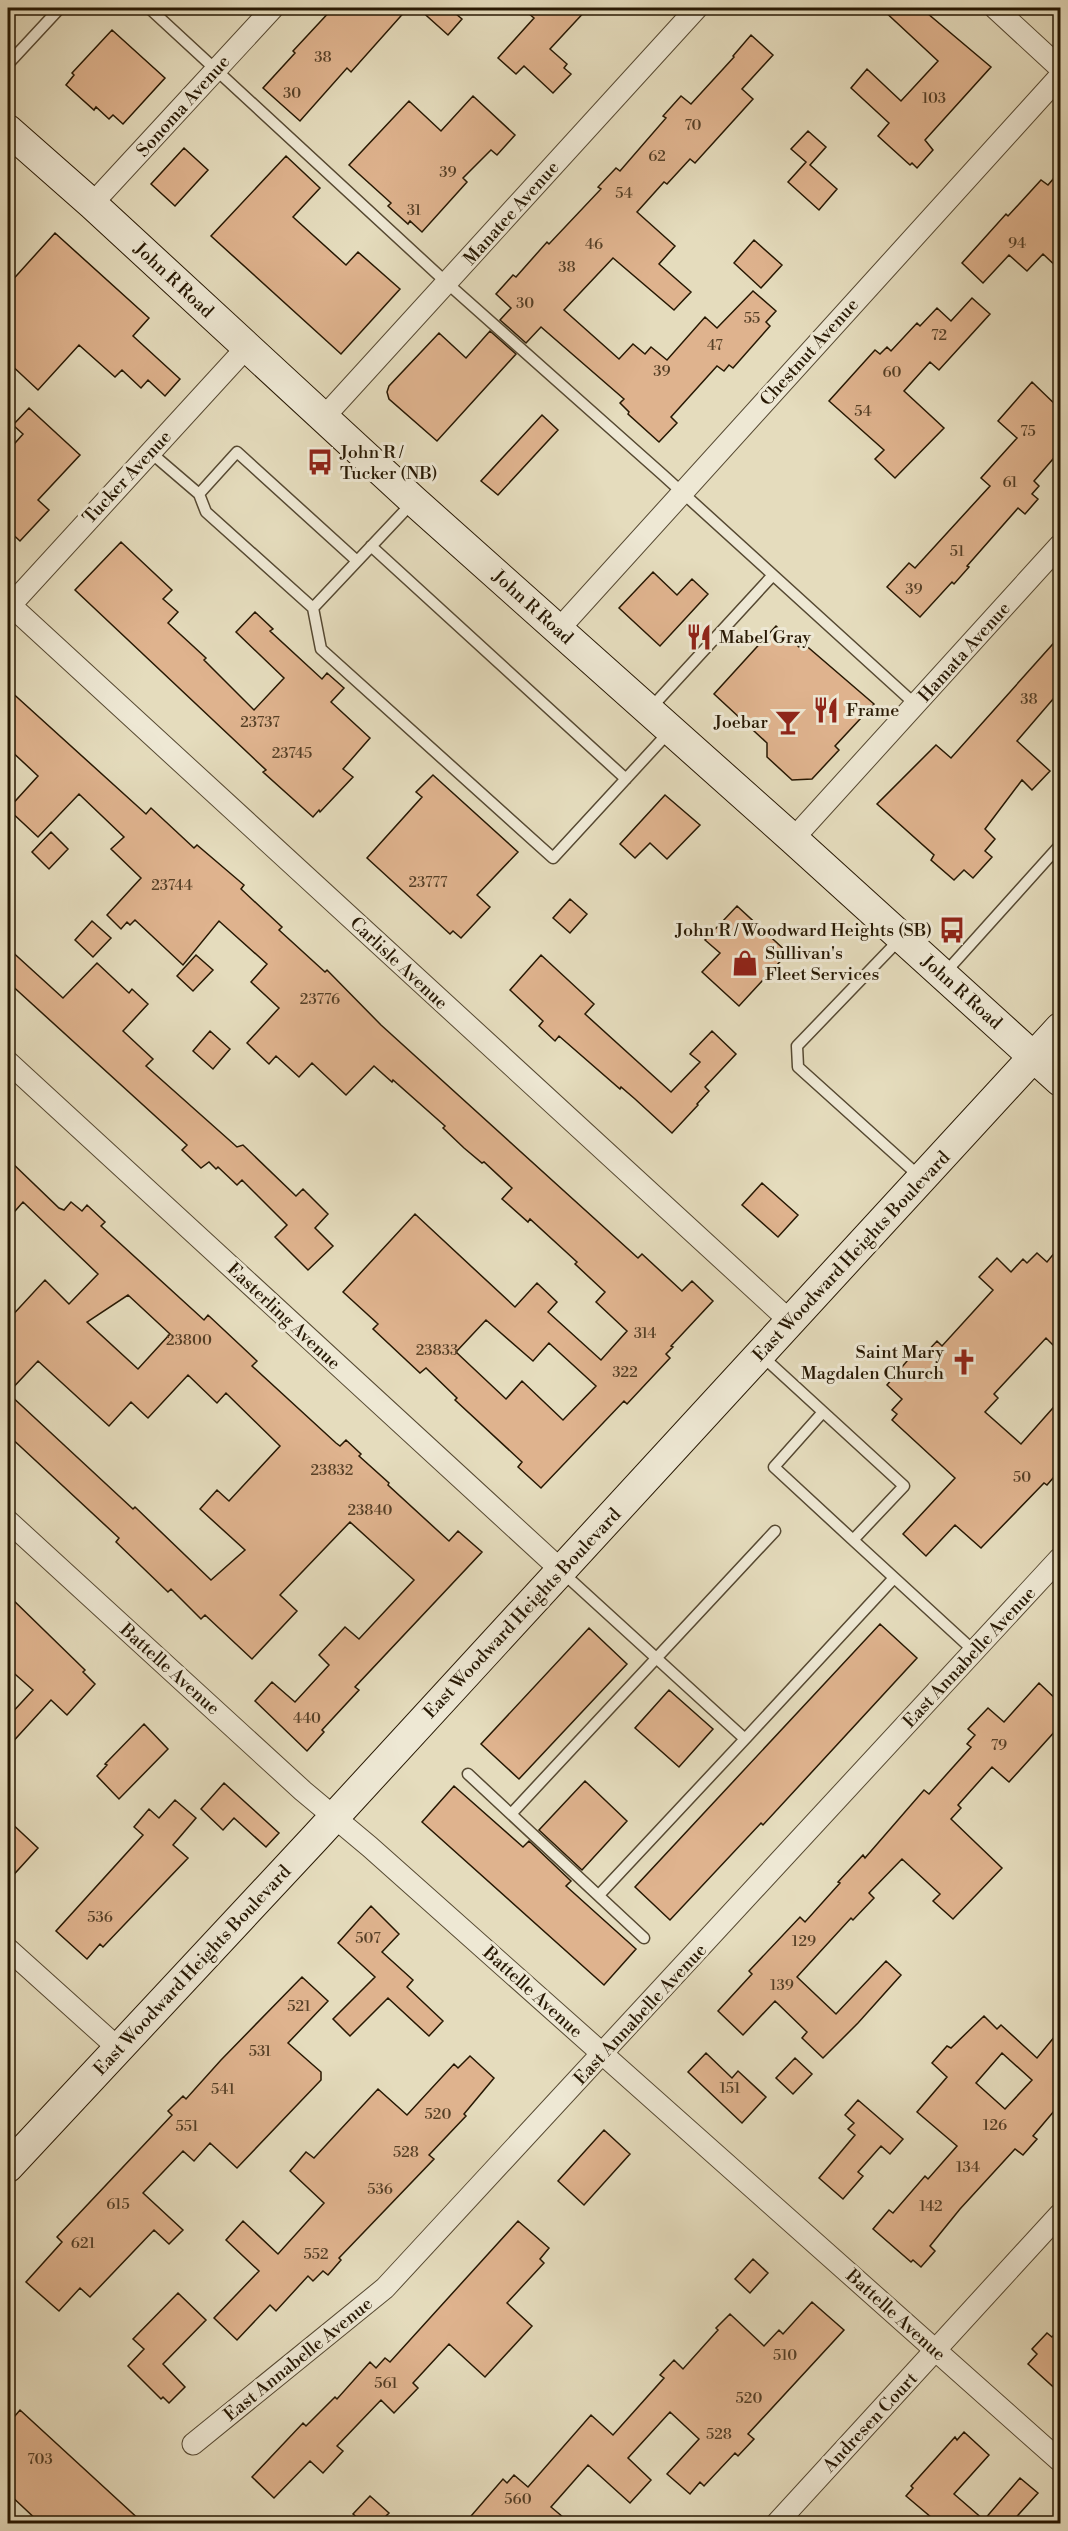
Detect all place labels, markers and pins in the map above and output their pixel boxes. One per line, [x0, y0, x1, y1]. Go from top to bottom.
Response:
place label: John R / Tucker (NB) [339, 441, 438, 485]
bus stop icon: John R / Tucker (NB) [305, 447, 335, 477]
restaurant icon: Mabel Gray [684, 622, 714, 652]
place label: Mabel Gray [719, 626, 811, 649]
restaurant icon: Frame [811, 695, 841, 725]
place label: Frame [846, 699, 899, 722]
bar icon: Joebar [773, 707, 803, 737]
place label: Joebar [713, 711, 768, 734]
bus stop icon: John R / Woodward Heights (SB) [937, 915, 967, 945]
place label: John R / Woodward Heights (SB) [674, 919, 932, 942]
place label: Sullivan's Fleet Services [765, 942, 879, 986]
shop icon: Sullivan's Fleet Services [730, 948, 760, 978]
place label: Saint Mary Magdalen Church [801, 1341, 944, 1385]
church icon: Saint Mary Magdalen Church [949, 1347, 979, 1377]

